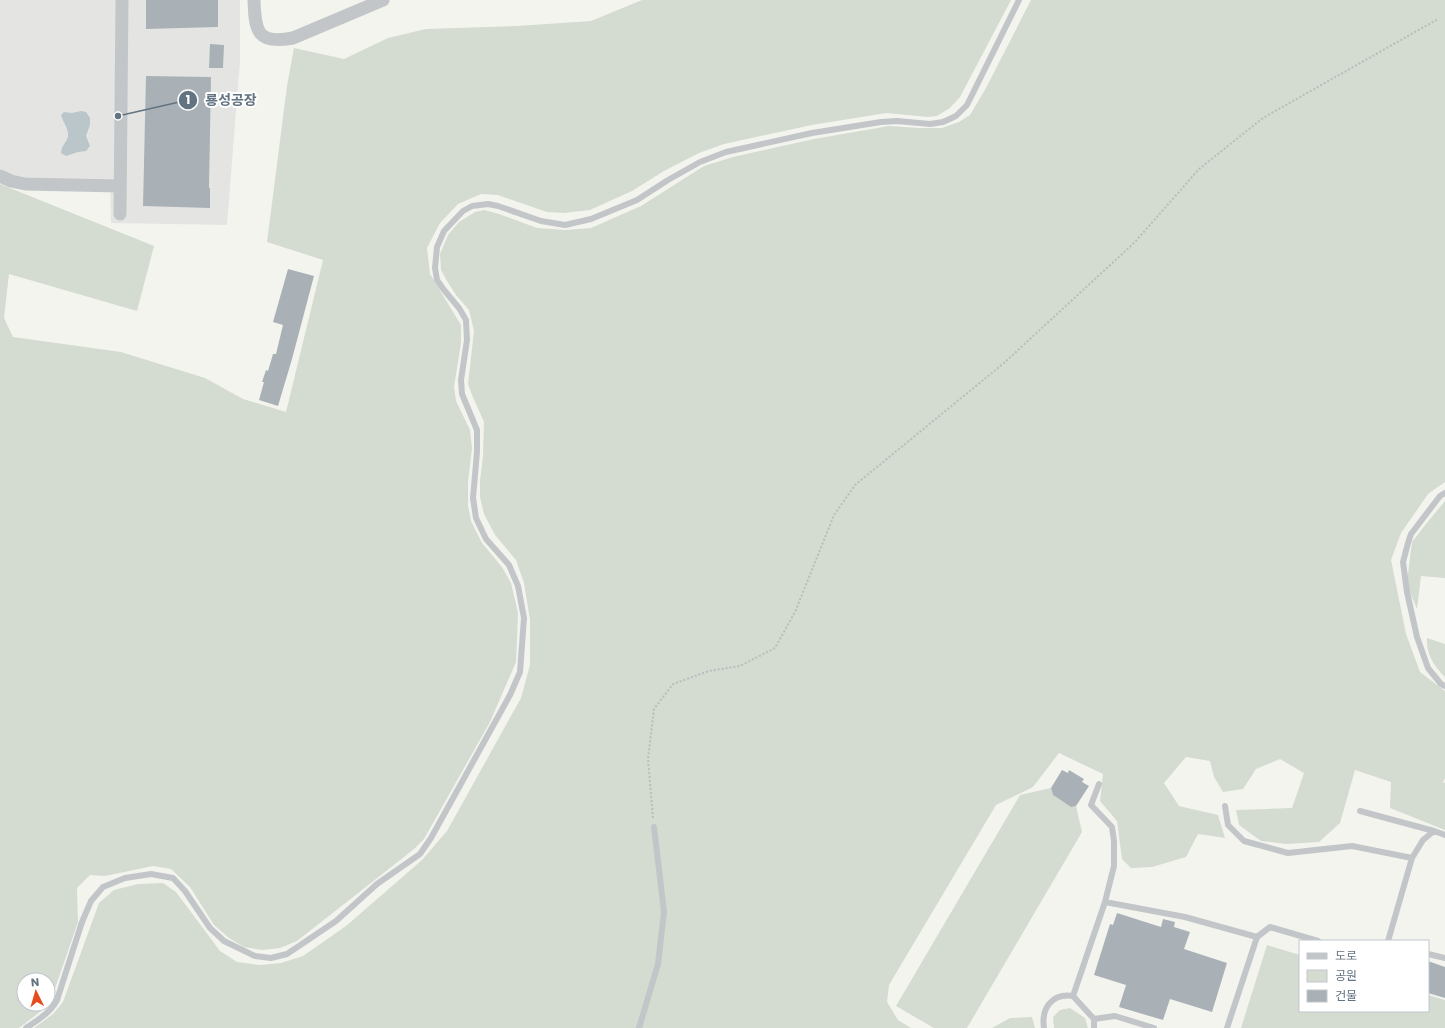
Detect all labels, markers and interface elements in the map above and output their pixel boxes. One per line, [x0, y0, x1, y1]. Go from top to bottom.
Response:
callout: 룡성공장 [178, 87, 265, 113]
text: 룡성공장 [205, 90, 257, 110]
text: 1 [186, 91, 190, 108]
legend [1299, 940, 1429, 1012]
text: 도로 [1335, 947, 1357, 964]
text: 공원 [1335, 967, 1357, 984]
north arrow [16, 972, 56, 1012]
text: N [30, 974, 40, 990]
text: 건물 [1335, 987, 1357, 1004]

